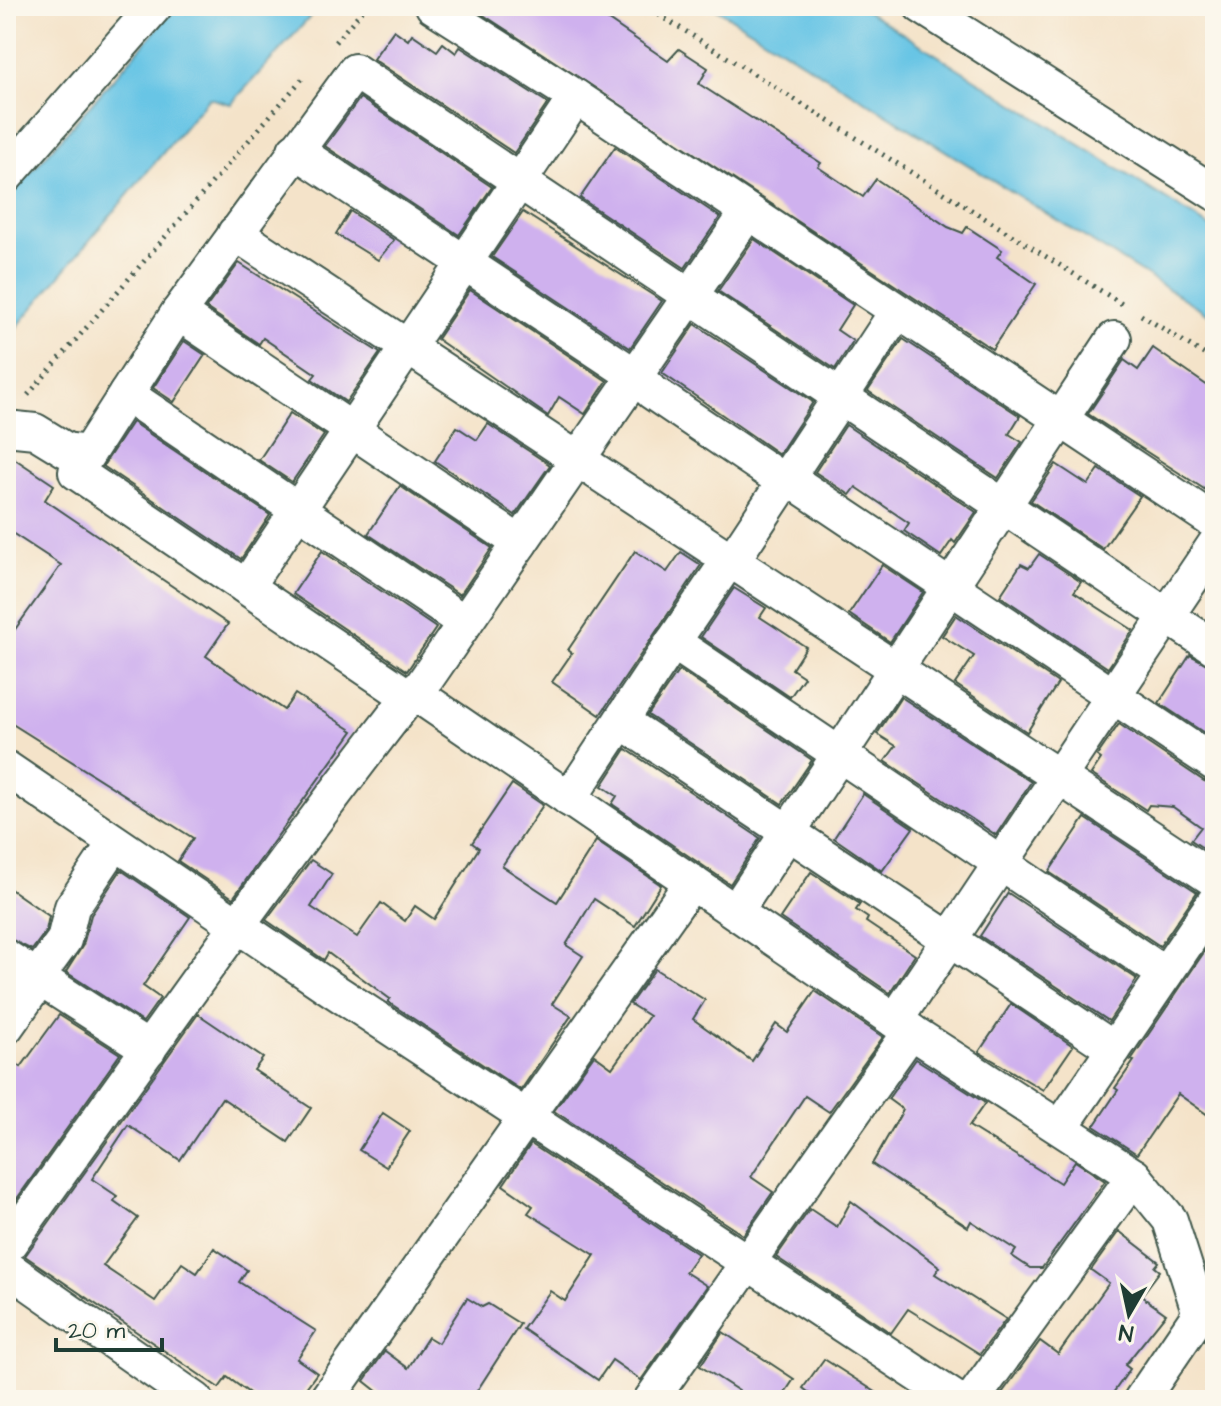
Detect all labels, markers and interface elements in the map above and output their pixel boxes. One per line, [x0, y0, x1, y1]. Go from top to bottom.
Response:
north arrow [1089, 1274, 1169, 1354]
scale bar [56, 1302, 162, 1352]
text: 20 m [68, 1314, 125, 1348]
text: N [1117, 1316, 1135, 1349]

